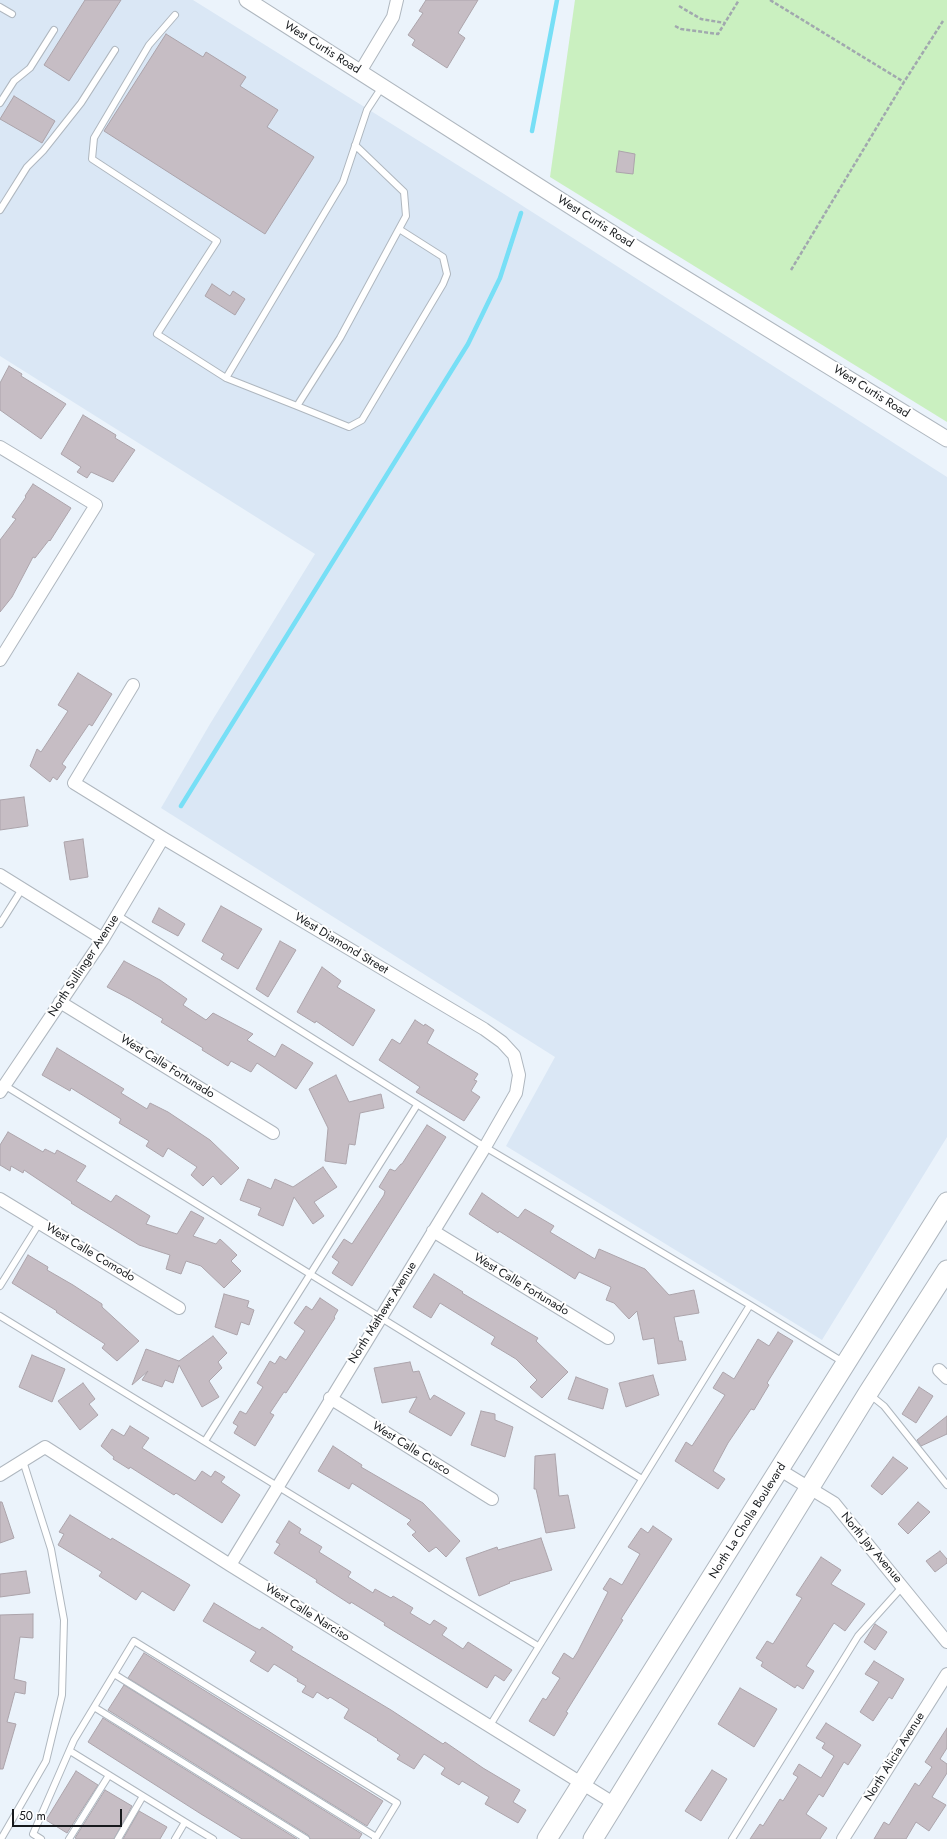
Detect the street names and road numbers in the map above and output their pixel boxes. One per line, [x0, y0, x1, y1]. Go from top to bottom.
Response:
street label: West Curtis Road [281, 19, 363, 77]
street label: West Curtis Road [554, 193, 636, 251]
street label: West Curtis Road [830, 363, 912, 421]
street label: West Diamond Street [292, 910, 390, 978]
street label: North Sullinger Avenue [46, 912, 122, 1020]
street label: West Calle Fortunado [117, 1032, 217, 1102]
street label: West Calle Comodo [43, 1221, 137, 1285]
street label: West Calle Fortunado [471, 1251, 571, 1319]
street label: North Mathews Avenue [346, 1259, 420, 1367]
street label: West Calle Cusco [369, 1419, 453, 1479]
street label: North La Cholla Boulevard [706, 1460, 790, 1582]
street label: North Jay Avenue [837, 1510, 905, 1586]
street label: West Calle Narciso [262, 1581, 352, 1645]
street label: North Alicia Avenue [862, 1710, 928, 1804]

